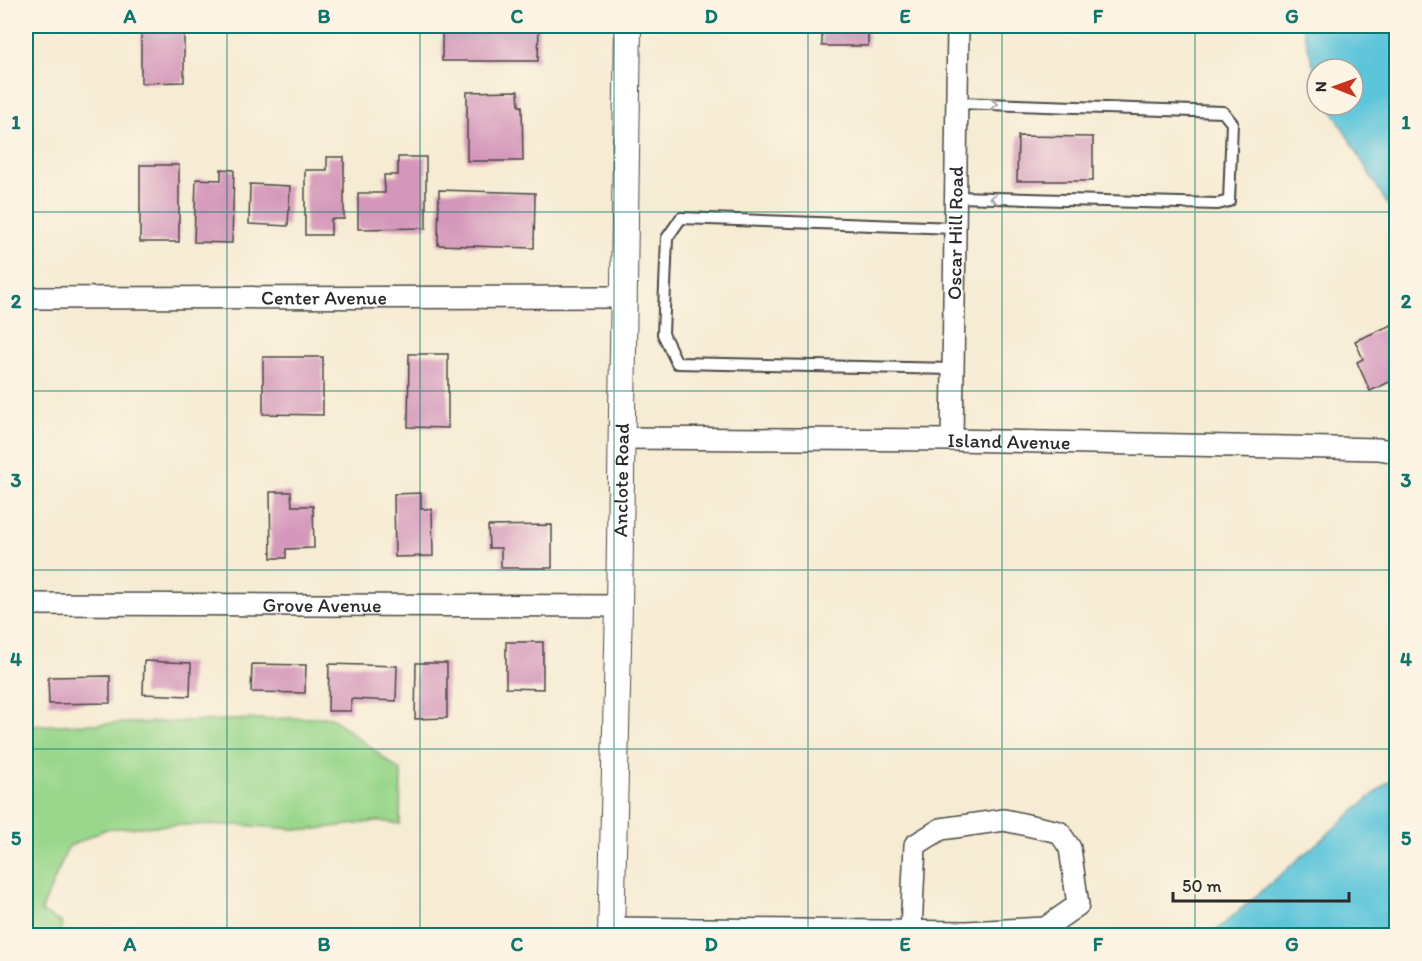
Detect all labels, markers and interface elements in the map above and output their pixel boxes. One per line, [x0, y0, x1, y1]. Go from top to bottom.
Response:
text: A [123, 4, 137, 28]
text: B [318, 4, 331, 28]
text: C [511, 4, 524, 28]
text: D [704, 4, 718, 28]
text: E [899, 4, 911, 28]
text: F [1093, 4, 1104, 28]
text: G [1285, 4, 1299, 28]
north arrow [1305, 57, 1365, 117]
text: N [1311, 81, 1330, 92]
one-way arrow [990, 98, 999, 110]
text: 1 [11, 110, 21, 134]
text: 1 [1401, 110, 1411, 134]
street label: Oscar Hill Road [942, 166, 968, 300]
one-way arrow [989, 192, 998, 205]
street label: Center Avenue [261, 285, 387, 310]
text: 2 [11, 289, 22, 313]
text: 2 [1401, 289, 1412, 313]
street label: Anclote Road [608, 423, 634, 537]
street label: Island Avenue [947, 428, 1071, 454]
text: 3 [11, 468, 22, 492]
text: 3 [1401, 468, 1412, 492]
street label: Grove Avenue [263, 593, 381, 617]
text: 4 [10, 647, 22, 671]
text: 4 [1400, 647, 1412, 671]
text: 5 [11, 826, 22, 850]
text: 5 [1401, 826, 1412, 850]
scale bar [1173, 865, 1348, 903]
text: 50 m [1182, 875, 1222, 897]
text: A [123, 932, 137, 956]
text: B [318, 932, 331, 956]
text: C [511, 932, 524, 956]
text: D [704, 932, 718, 956]
text: E [899, 932, 911, 956]
text: F [1093, 932, 1104, 956]
text: G [1285, 932, 1299, 956]

